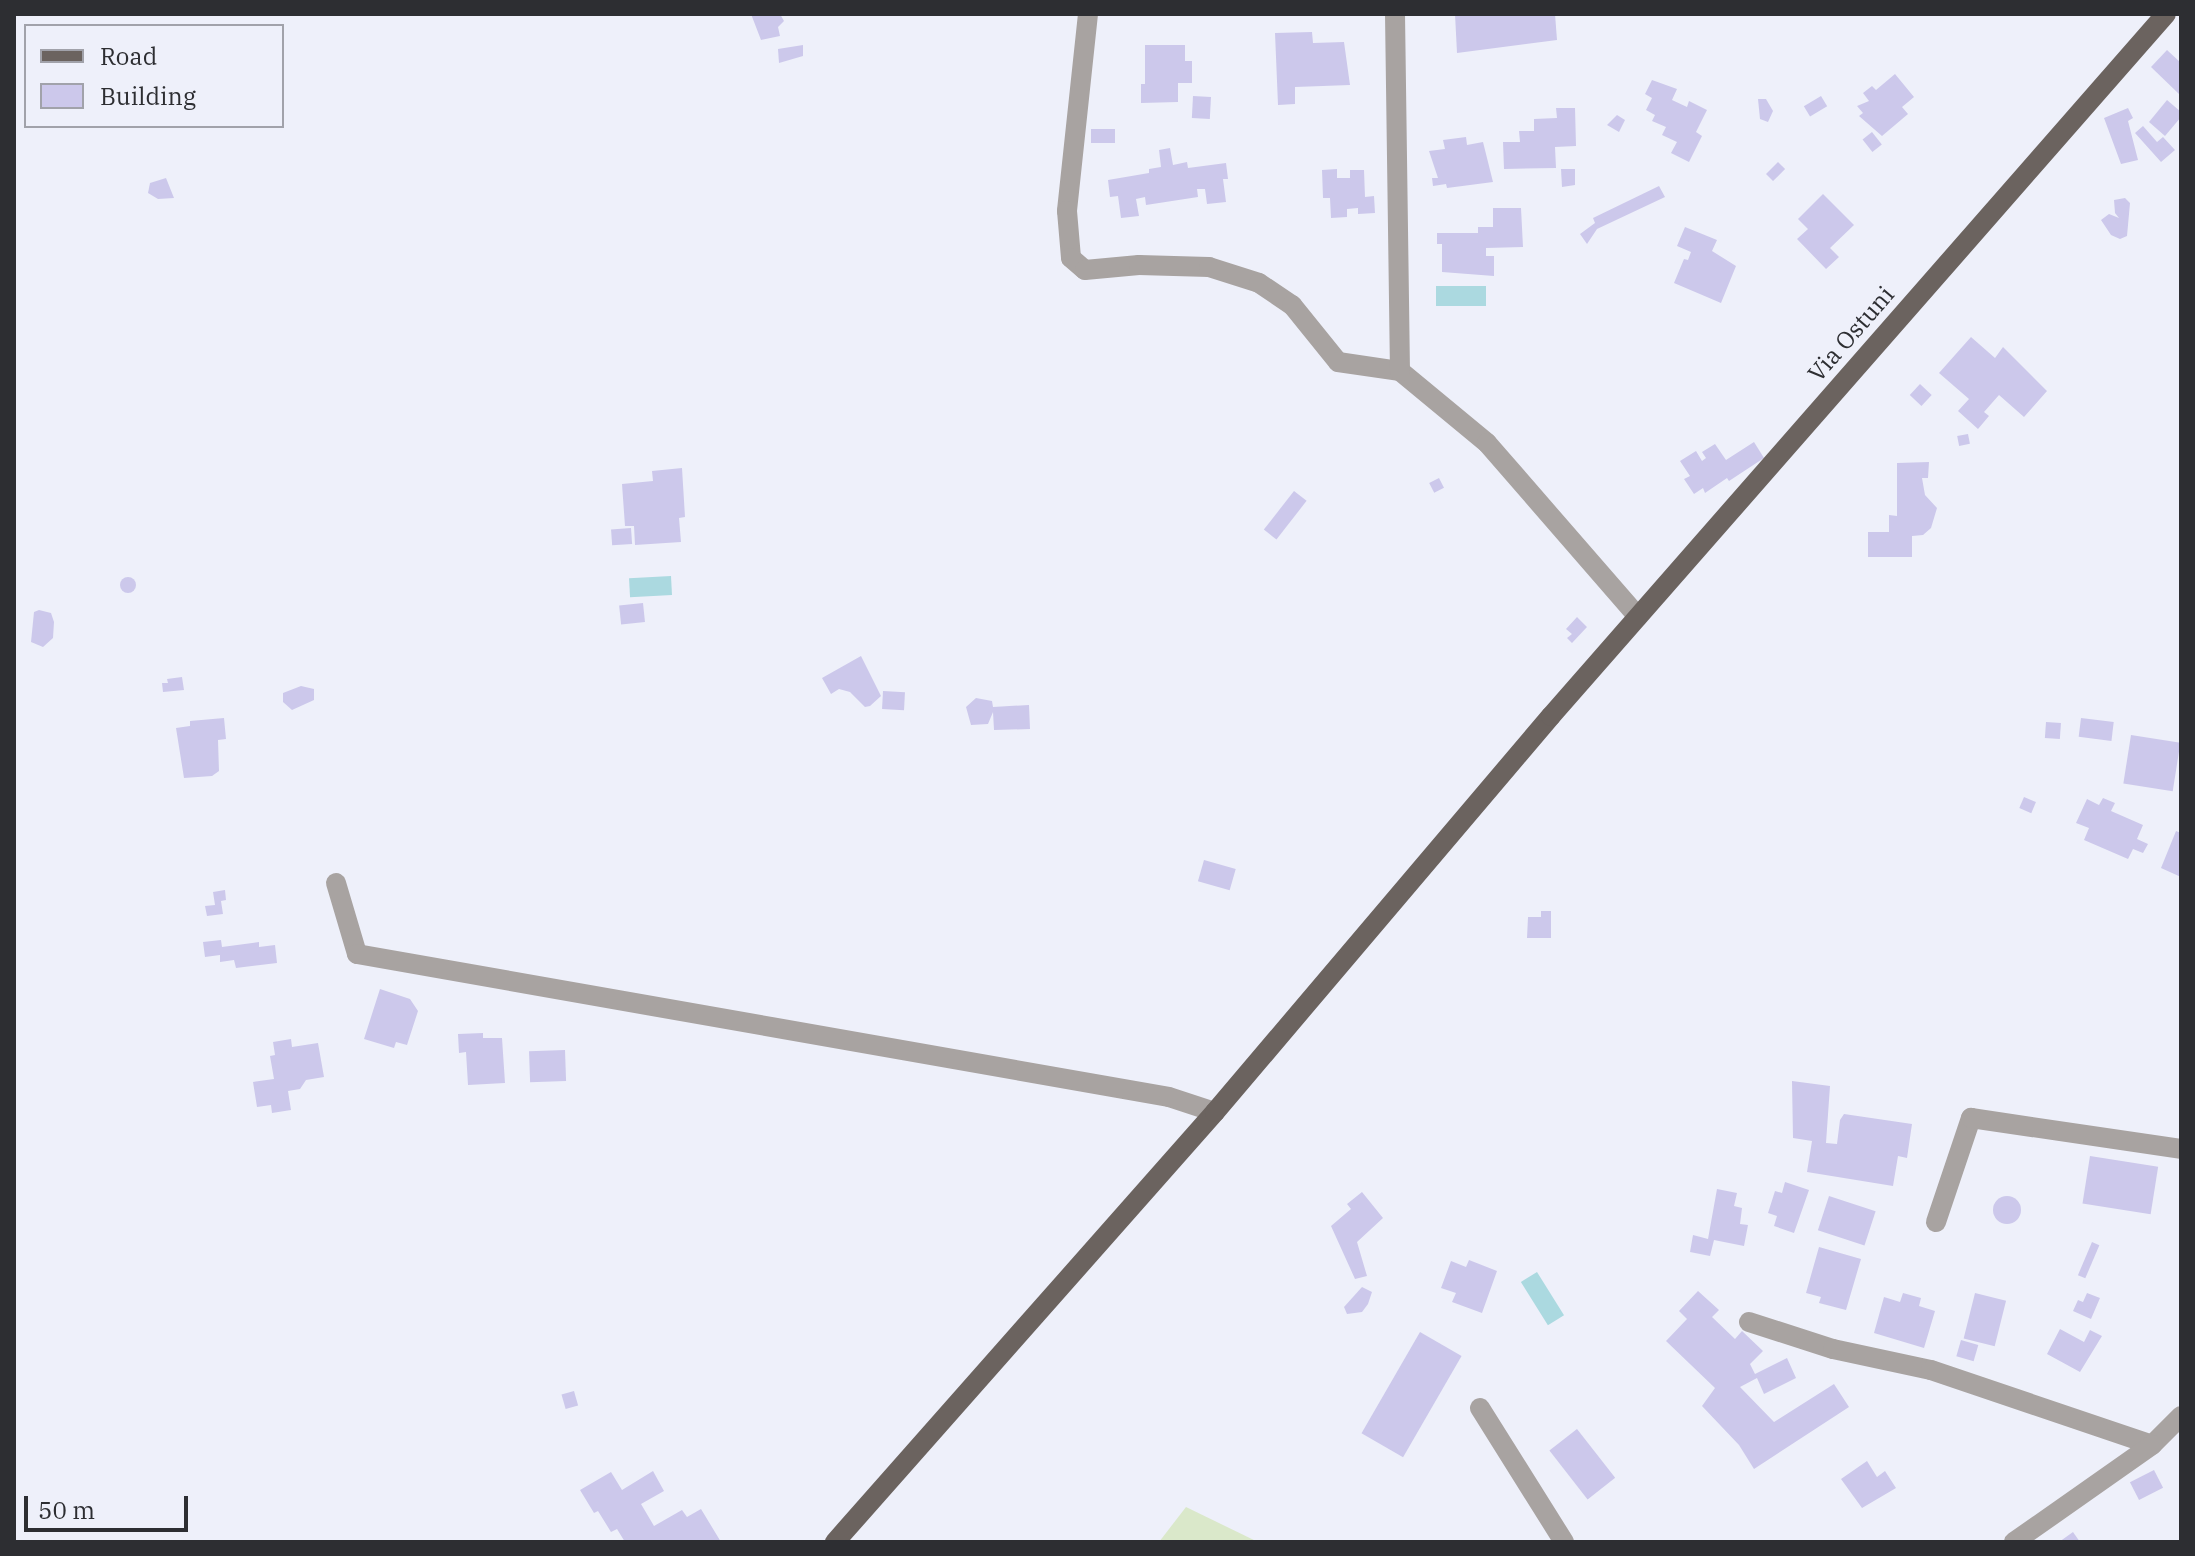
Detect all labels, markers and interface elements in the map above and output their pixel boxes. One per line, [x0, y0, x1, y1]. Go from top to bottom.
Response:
legend [24, 24, 284, 128]
text: Road [100, 40, 157, 72]
text: Building [100, 80, 196, 112]
street label: Via Ostuni [1802, 281, 1900, 387]
scale bar [28, 1480, 192, 1530]
text: 50 m [38, 1494, 95, 1526]

